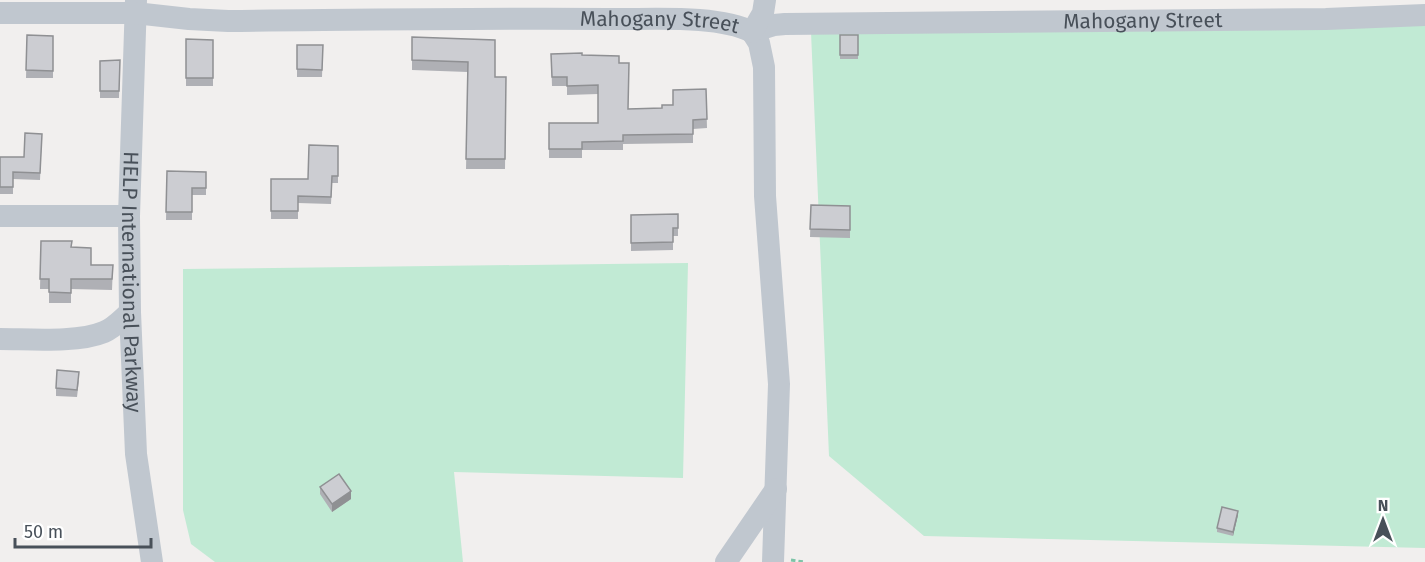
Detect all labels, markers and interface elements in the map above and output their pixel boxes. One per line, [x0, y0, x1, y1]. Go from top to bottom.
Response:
street label: Mahogany Street [580, 6, 743, 39]
street label: Mahogany Street [1063, 7, 1223, 34]
street label: HELP International Parkway [116, 151, 147, 414]
north arrow [1353, 490, 1413, 550]
text: N [1378, 496, 1388, 515]
scale bar [15, 511, 152, 549]
text: 50 m [24, 521, 63, 543]

